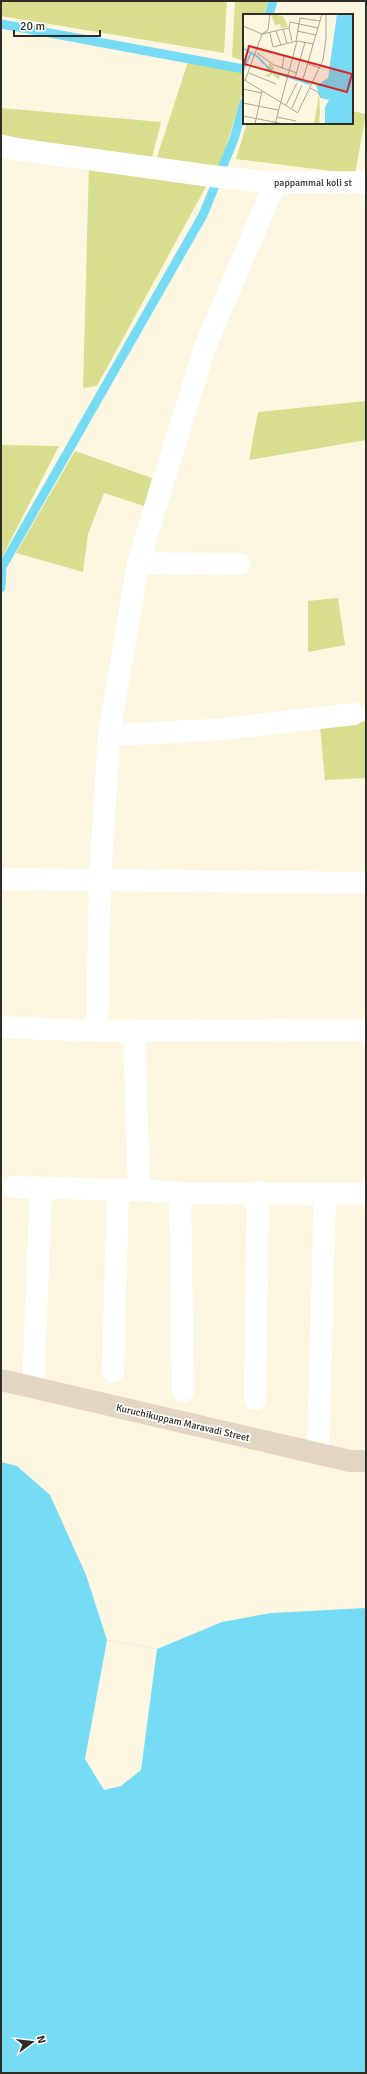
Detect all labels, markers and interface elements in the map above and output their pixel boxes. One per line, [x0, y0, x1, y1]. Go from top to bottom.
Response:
scale bar [14, 12, 100, 38]
inset map [243, 14, 353, 124]
text: 20 m [20, 19, 45, 34]
street label: pappammal koli st [274, 177, 352, 189]
street label: Kuruchikuppam Maravadi Street [115, 1402, 251, 1444]
north arrow [12, 2022, 52, 2062]
text: N [34, 2034, 48, 2045]

